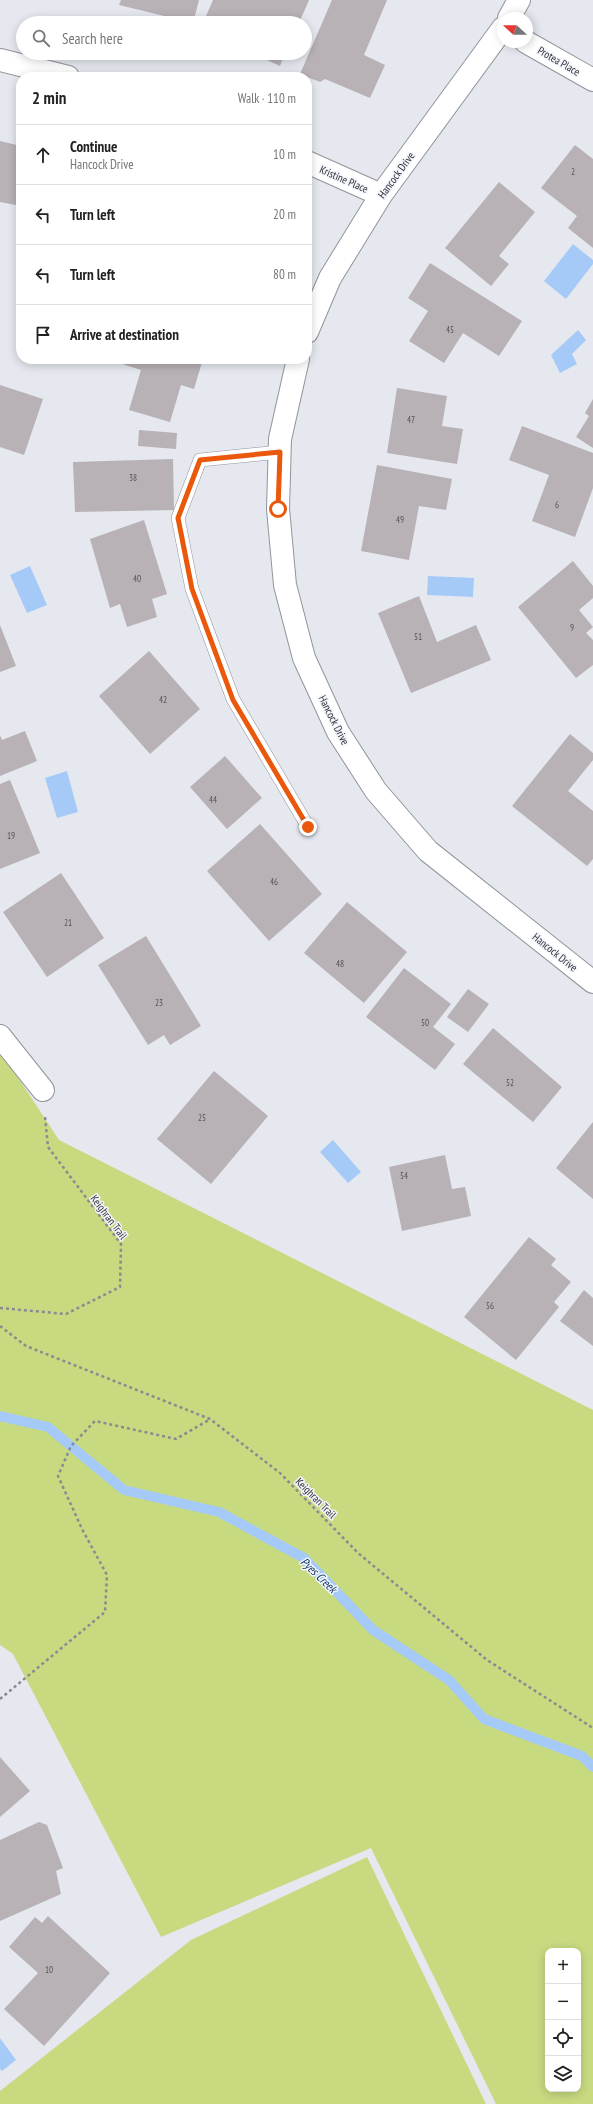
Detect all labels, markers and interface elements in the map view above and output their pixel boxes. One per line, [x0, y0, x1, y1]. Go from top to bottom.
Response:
north arrow [497, 12, 533, 48]
search box [16, 16, 312, 60]
icon: search [30, 27, 52, 49]
text: Search here [62, 29, 123, 48]
street label: Protea Place [535, 43, 583, 79]
text: 2 min [32, 87, 66, 109]
text: Walk · 110 m [238, 90, 296, 107]
text: Continue [70, 137, 117, 156]
icon: ahead [32, 144, 54, 166]
text: 10 m [273, 146, 296, 163]
street label: Hancock Drive [375, 149, 418, 201]
text: Hancock Drive [70, 156, 134, 173]
street label: Kristine Place [318, 162, 371, 196]
house number: 2 [571, 166, 575, 177]
icon: left [32, 204, 54, 226]
text: Turn left [70, 205, 115, 224]
text: 20 m [273, 206, 296, 223]
icon: left [32, 264, 54, 286]
text: Turn left [70, 265, 115, 284]
text: 80 m [273, 266, 296, 283]
icon: arrive [32, 324, 54, 346]
house number: 45 [446, 324, 454, 335]
text: Arrive at destination [70, 325, 179, 344]
house number: 47 [407, 414, 415, 425]
house number: 38 [129, 472, 137, 483]
house number: 6 [555, 499, 559, 510]
route start [269, 500, 287, 518]
house number: 49 [396, 514, 404, 525]
house number: 40 [133, 573, 141, 584]
house number: 9 [570, 622, 574, 633]
house number: 51 [414, 631, 422, 642]
street label: Hancock Drive [316, 693, 353, 748]
house number: 42 [159, 694, 167, 705]
house number: 44 [209, 794, 217, 805]
route end [299, 818, 317, 836]
house number: 19 [7, 830, 15, 841]
house number: 46 [270, 876, 278, 887]
house number: 21 [64, 917, 72, 928]
street label: Hancock Drive [530, 930, 581, 975]
house number: 48 [336, 958, 344, 969]
house number: 23 [155, 997, 163, 1008]
house number: 50 [421, 1017, 429, 1028]
house number: 52 [506, 1077, 514, 1088]
house number: 25 [198, 1112, 206, 1123]
house number: 54 [400, 1170, 408, 1181]
street label: Keighran Trail [88, 1192, 131, 1242]
house number: 56 [486, 1300, 494, 1311]
street label: Keighran Trail [293, 1475, 340, 1522]
water label: Pyes Creek [298, 1554, 341, 1597]
map controls [545, 1948, 581, 2092]
button: + [545, 1948, 581, 1984]
house number: 10 [45, 1964, 53, 1975]
button: − [545, 1984, 581, 2020]
button: locate [545, 2020, 581, 2056]
button: layers [545, 2056, 581, 2092]

